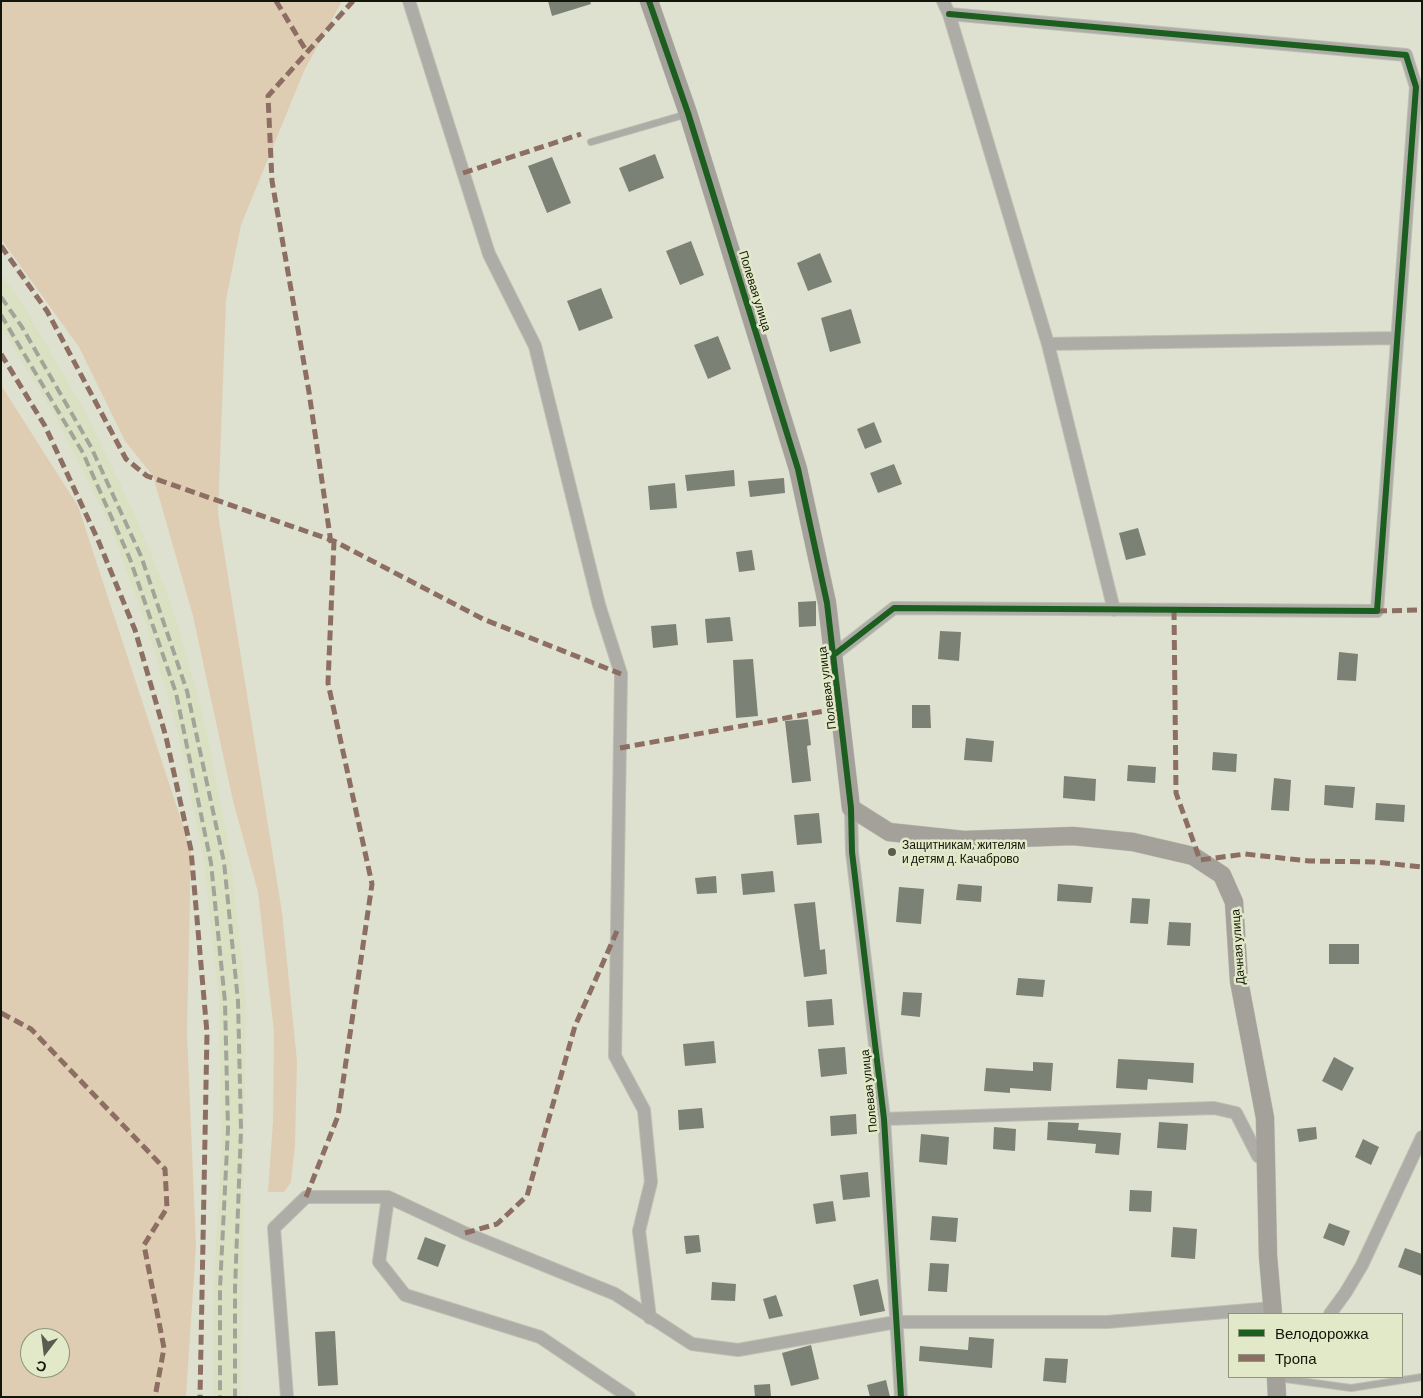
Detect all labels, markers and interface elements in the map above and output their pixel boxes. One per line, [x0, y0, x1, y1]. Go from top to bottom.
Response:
street label: Полевая улица [736, 249, 774, 333]
street label: Полевая улица [815, 646, 839, 730]
place label: Защитникам, жителям и детям д. Качаброво [902, 838, 1025, 866]
marker: Защитникам, жителям и детям д. Качаброво [886, 846, 898, 858]
street label: Дачная улица [1228, 909, 1248, 985]
street label: Полевая улица [857, 1049, 881, 1133]
legend [1228, 1313, 1403, 1378]
text: Велодорожка [1275, 1324, 1369, 1342]
north arrow [20, 1328, 70, 1378]
text: Тропа [1275, 1349, 1316, 1367]
text: С [34, 1357, 48, 1377]

